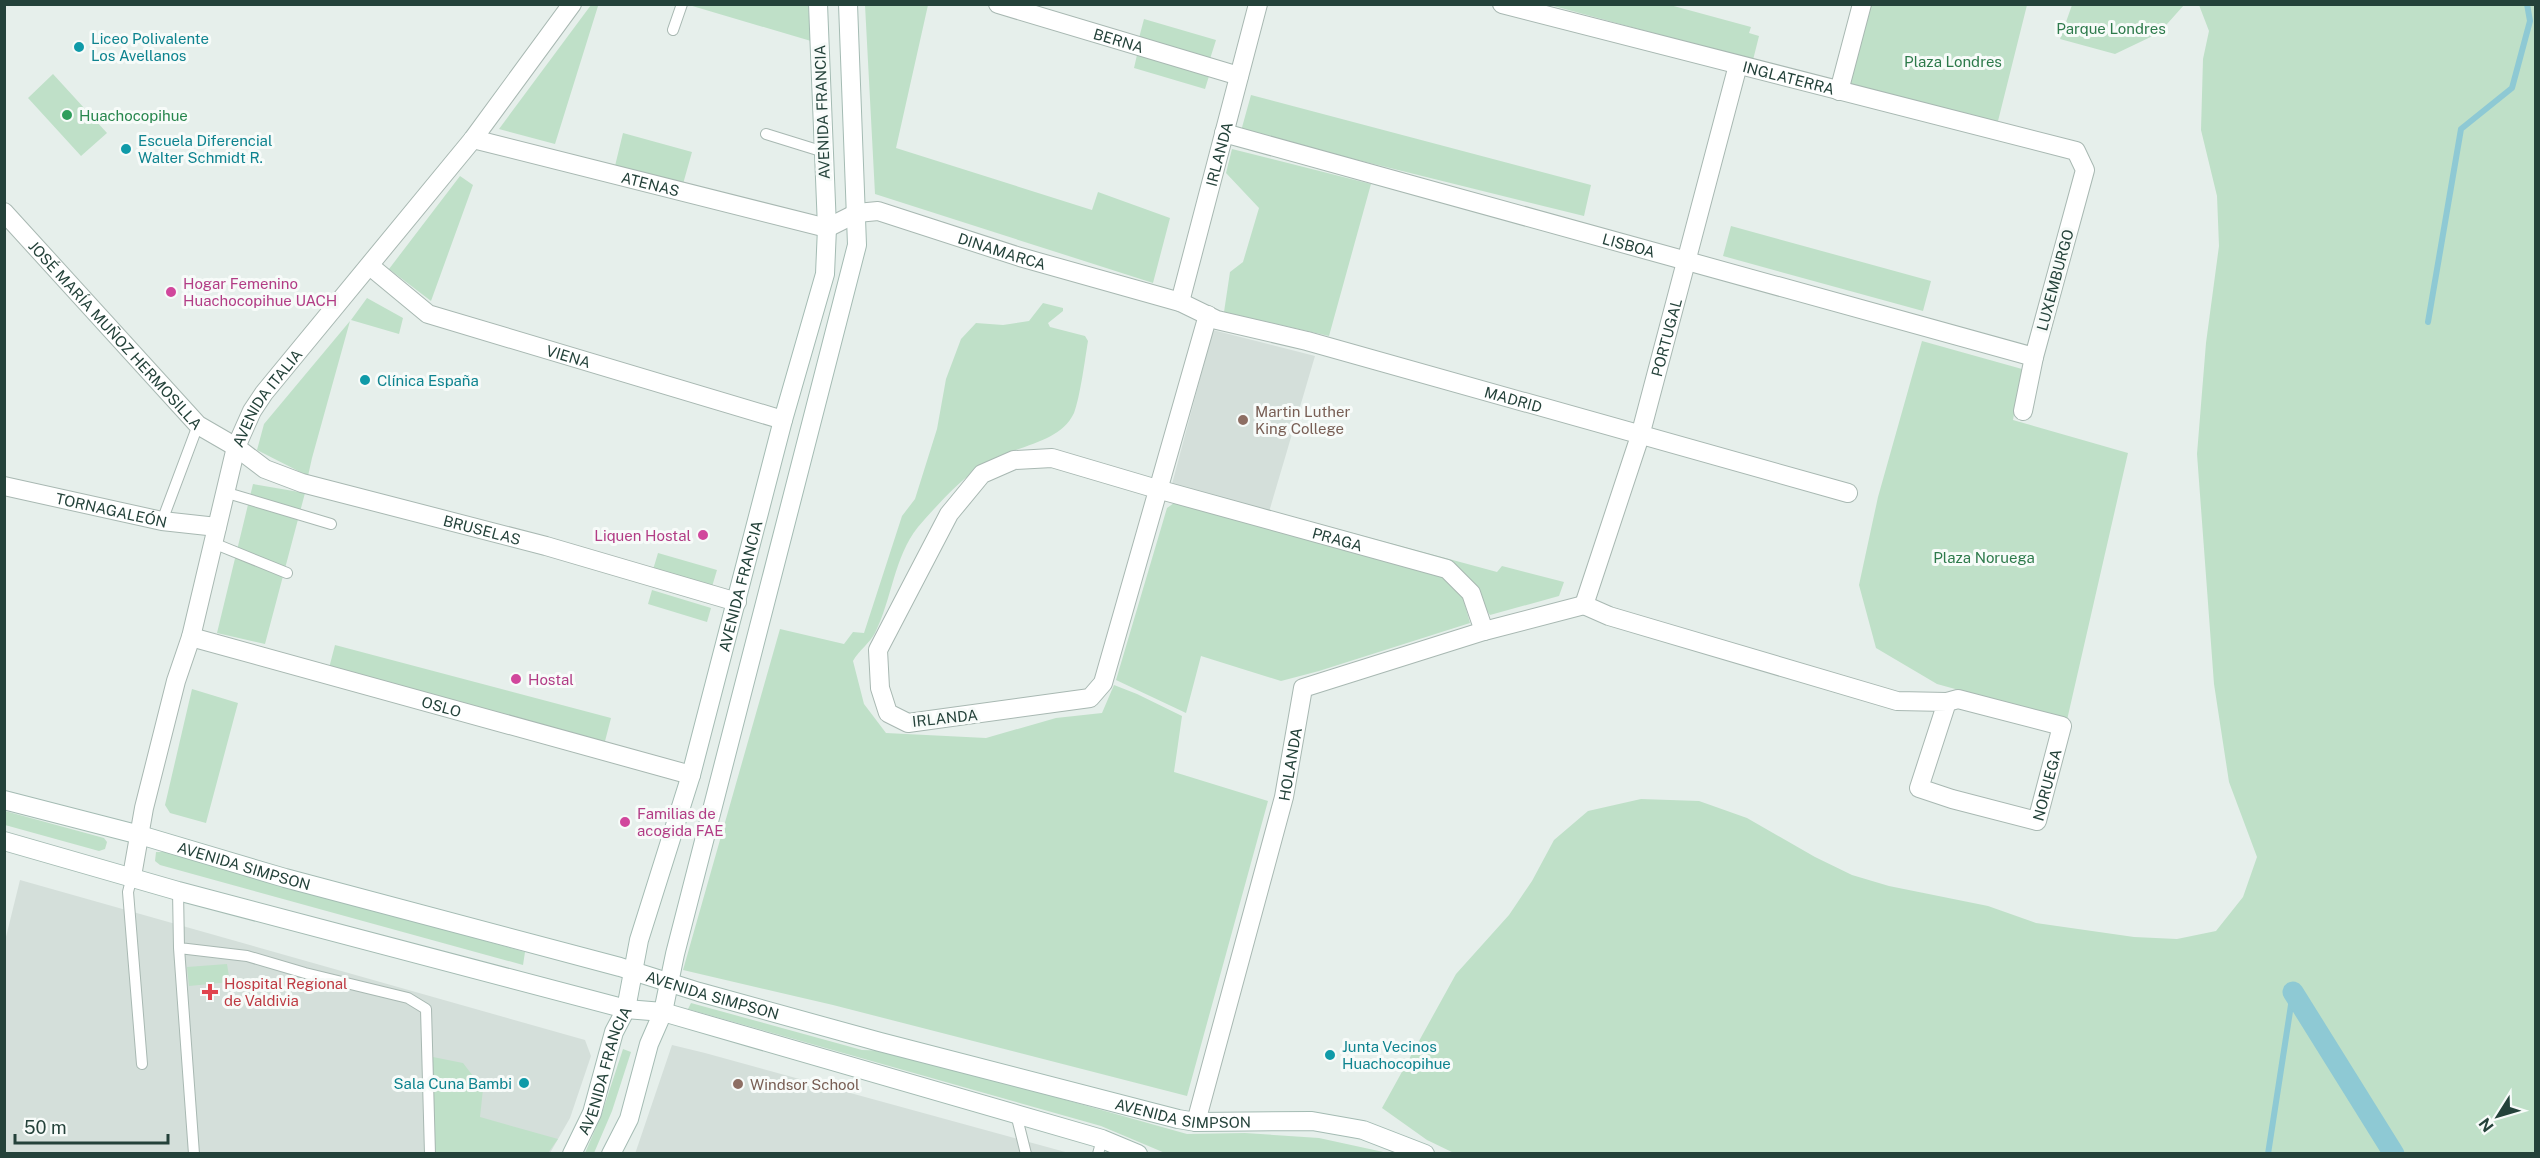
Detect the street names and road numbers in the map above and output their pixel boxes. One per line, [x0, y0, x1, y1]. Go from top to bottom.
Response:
street label: BERNA [1092, 25, 1146, 56]
street label: AVENIDA FRANCIA [811, 44, 833, 180]
street label: INGLATERRA [1741, 58, 1837, 97]
street label: IRLANDA [1202, 120, 1235, 188]
street label: ATENAS [620, 168, 681, 199]
street label: LUXEMBURGO [2033, 227, 2077, 333]
street label: DINAMARCA [956, 229, 1048, 273]
street label: LISBOA [1600, 230, 1657, 260]
street label: JOSÉ MARÍA MUÑOZ HERMOSILLA [26, 237, 206, 433]
street label: PORTUGAL [1648, 296, 1685, 378]
street label: VIENA [544, 341, 593, 371]
street label: AVENIDA ITALIA [229, 345, 305, 450]
street label: MADRID [1483, 383, 1544, 415]
street label: TORNAGALEÓN [54, 489, 169, 530]
street label: BRUSELAS [442, 511, 523, 548]
street label: AVENIDA FRANCIA [715, 518, 765, 653]
street label: PRAGA [1310, 524, 1365, 554]
street label: OSLO [420, 693, 463, 720]
street label: IRLANDA [911, 706, 979, 730]
street label: HOLANDA [1275, 726, 1305, 802]
street label: NORUEGA [2029, 747, 2064, 823]
street label: AVENIDA SIMPSON [176, 838, 313, 893]
street label: AVENIDA SIMPSON [644, 967, 781, 1022]
street label: AVENIDA FRANCIA [574, 1003, 635, 1137]
street label: AVENIDA SIMPSON [1113, 1095, 1251, 1131]

